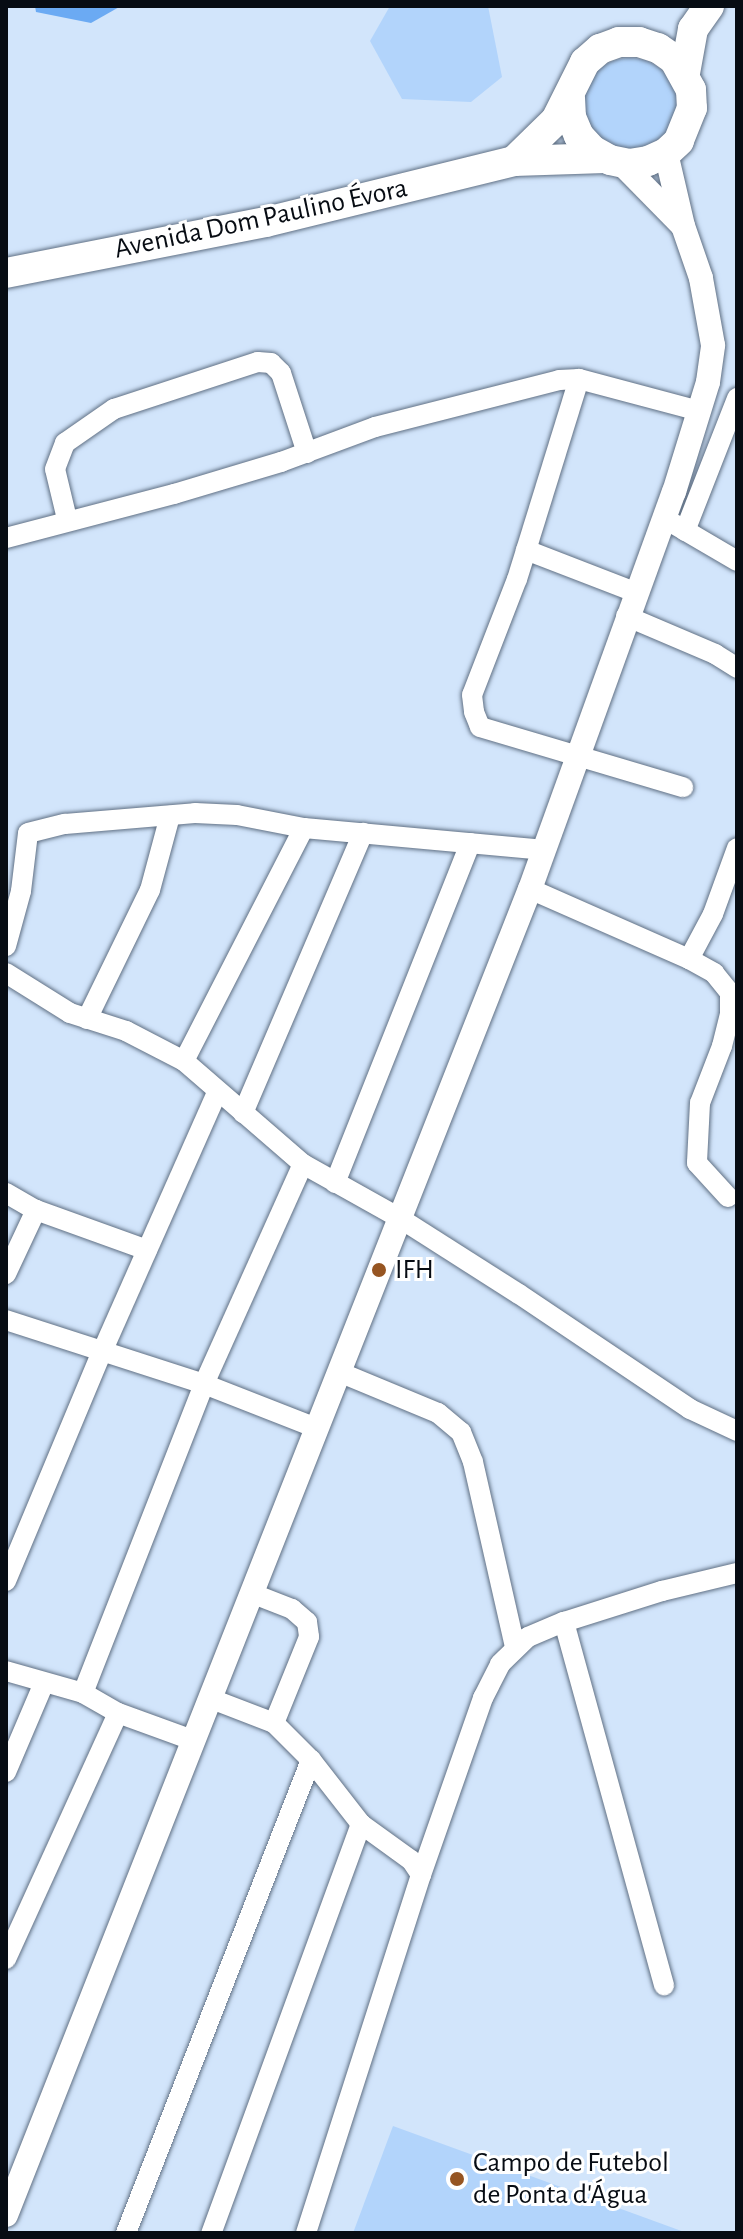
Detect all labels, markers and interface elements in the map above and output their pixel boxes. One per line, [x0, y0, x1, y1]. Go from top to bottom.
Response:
street label: Avenida Dom Paulino Évora [111, 172, 411, 266]
place label: IFH [395, 1253, 434, 1287]
marker: IFH [370, 1261, 388, 1279]
place label: Campo de Futebol de Ponta d'Água [473, 2146, 669, 2212]
marker: Campo de Futebol de Ponta d'Água [448, 2170, 466, 2188]

